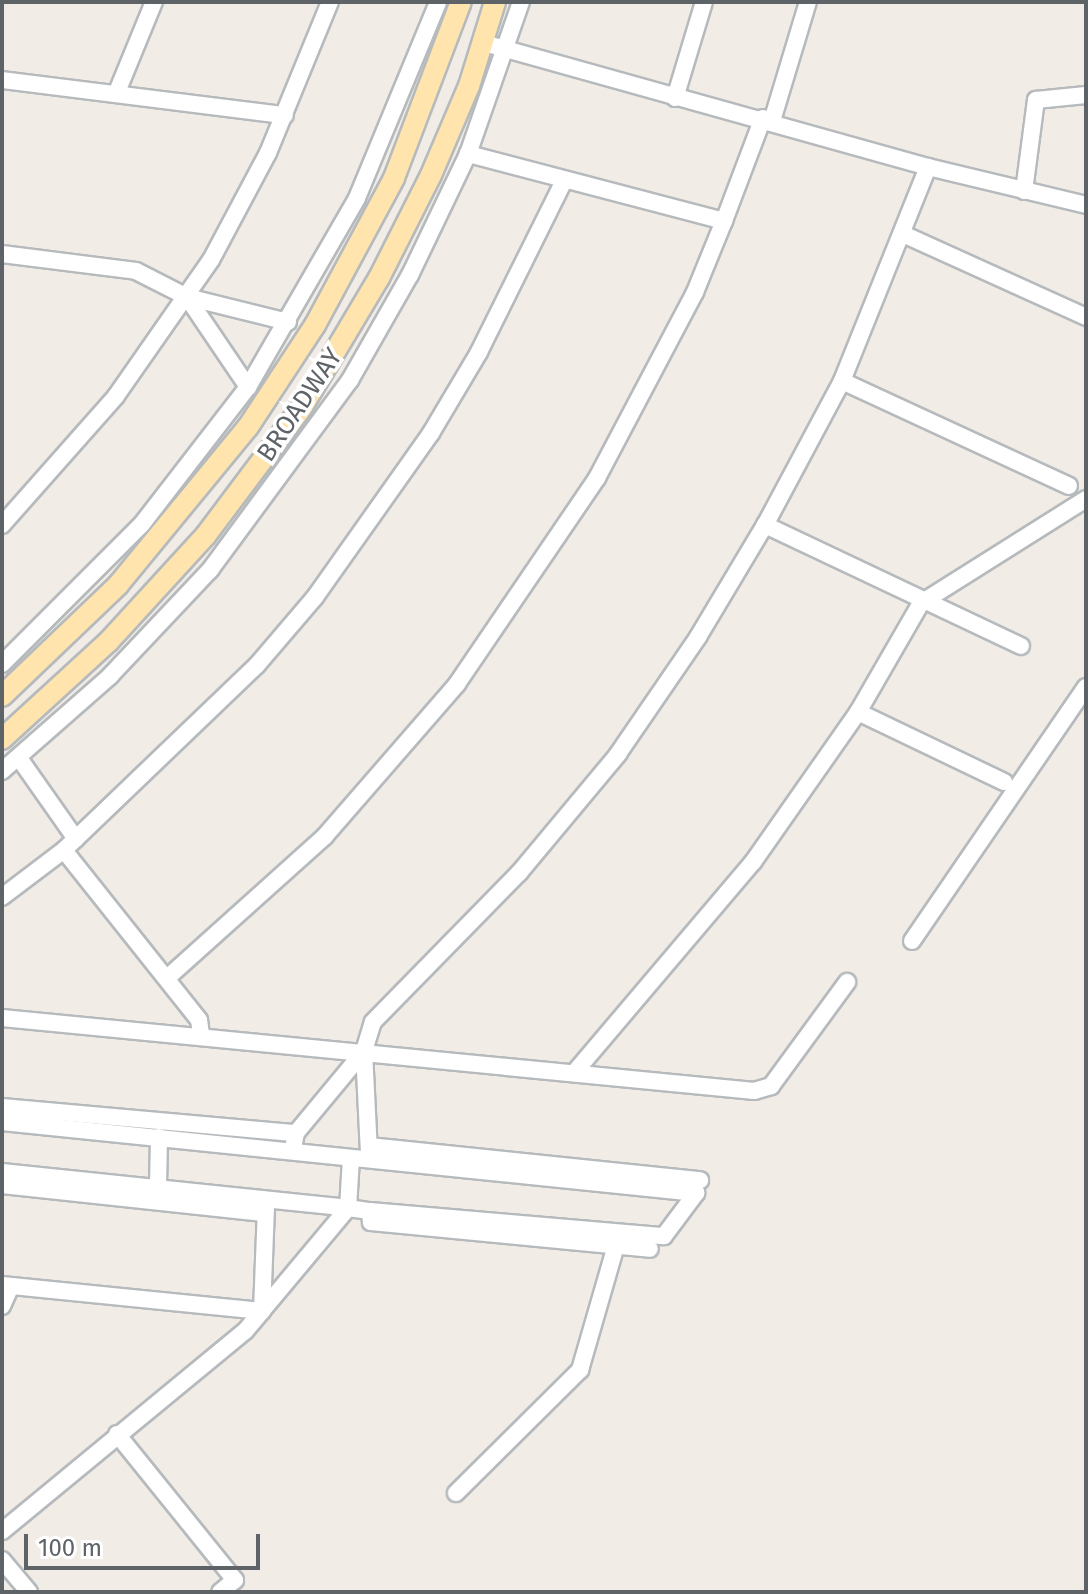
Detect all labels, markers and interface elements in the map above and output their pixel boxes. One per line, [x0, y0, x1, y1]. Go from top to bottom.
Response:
street label: BROADWAY [251, 342, 349, 468]
scale bar [28, 1518, 264, 1568]
text: 100 m [38, 1534, 102, 1562]

